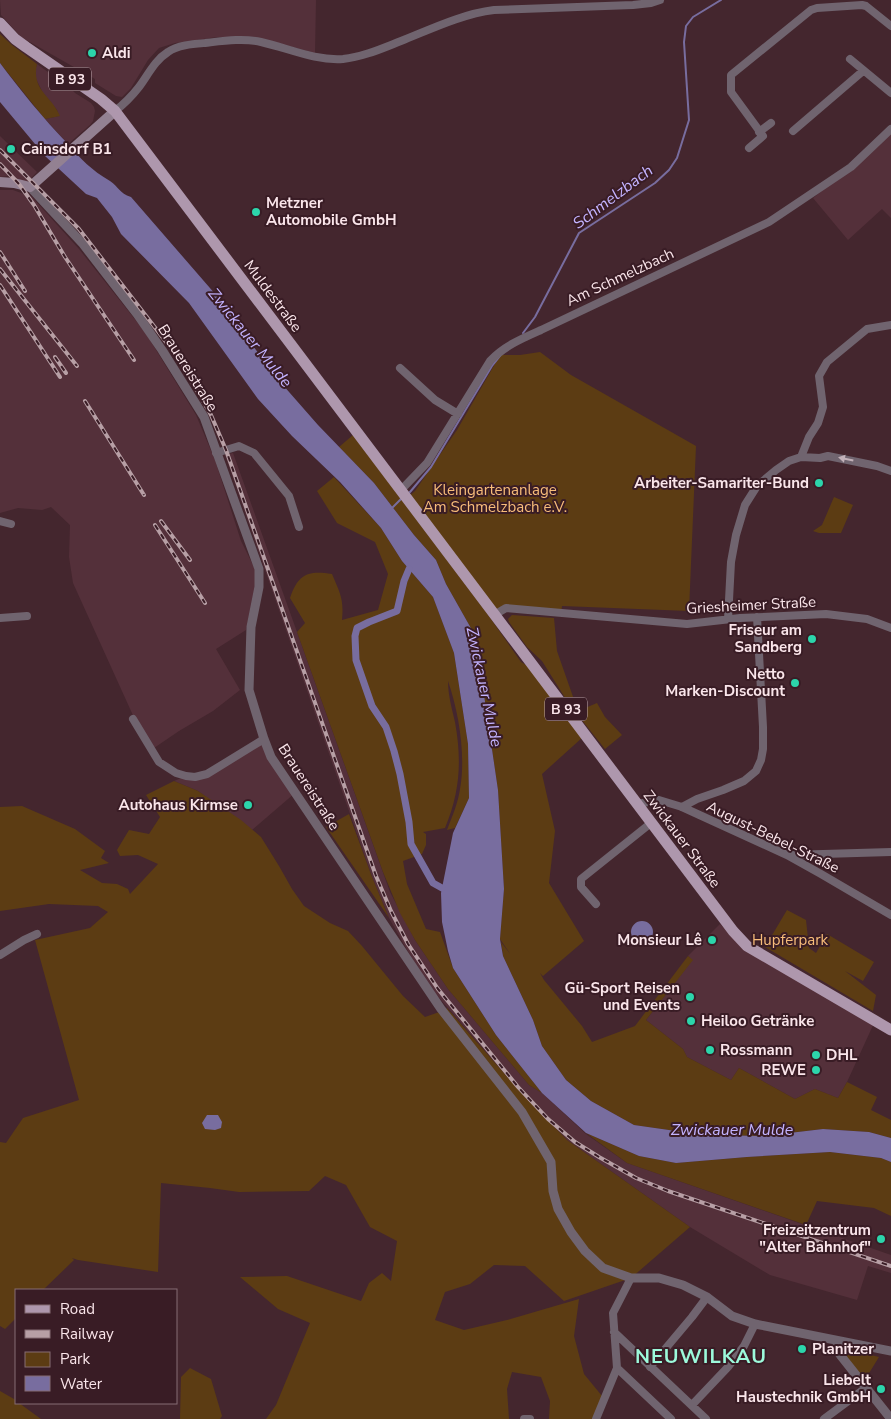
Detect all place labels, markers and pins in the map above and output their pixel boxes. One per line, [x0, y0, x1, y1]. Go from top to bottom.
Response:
place label: Aldi [102, 43, 131, 63]
marker: Aldi [86, 47, 98, 59]
place label: Cainsdorf B1 [21, 139, 112, 159]
marker: Cainsdorf B1 [5, 143, 17, 155]
place label: Metzner Automobile GmbH [266, 193, 396, 230]
marker: Metzner Automobile GmbH [250, 206, 262, 218]
place label: Arbeiter-Samariter-Bund [634, 473, 809, 493]
marker: Arbeiter-Samariter-Bund [813, 477, 825, 489]
place label: Friseur am Sandberg [729, 620, 802, 657]
marker: Friseur am Sandberg [806, 633, 818, 645]
place label: Netto Marken-Discount [665, 664, 785, 701]
marker: Netto Marken-Discount [789, 677, 801, 689]
place label: Autohaus Kirmse [119, 795, 238, 815]
marker: Autohaus Kirmse [242, 799, 254, 811]
place label: Monsieur Lê [617, 930, 702, 950]
marker: Monsieur Lê [706, 934, 718, 946]
place label: Gü-Sport Reisen und Events [565, 978, 680, 1015]
marker: Gü-Sport Reisen und Events [684, 991, 696, 1003]
place label: Heiloo Getränke [701, 1011, 814, 1031]
marker: Heiloo Getränke [685, 1015, 697, 1027]
place label: Rossmann [720, 1040, 792, 1060]
marker: Rossmann [704, 1044, 716, 1056]
place label: DHL [826, 1045, 858, 1065]
marker: DHL [810, 1049, 822, 1061]
place label: REWE [761, 1060, 806, 1080]
marker: REWE [810, 1064, 822, 1076]
place label: Freizeitzentrum "Alter Bahnhof" [759, 1220, 871, 1257]
marker: Freizeitzentrum "Alter Bahnhof" [875, 1233, 887, 1245]
place label: Planitzer [812, 1339, 874, 1359]
marker: Planitzer [796, 1343, 808, 1355]
place label: Liebelt Haustechnik GmbH [736, 1370, 871, 1407]
marker: Liebelt Haustechnik GmbH [875, 1383, 887, 1395]

